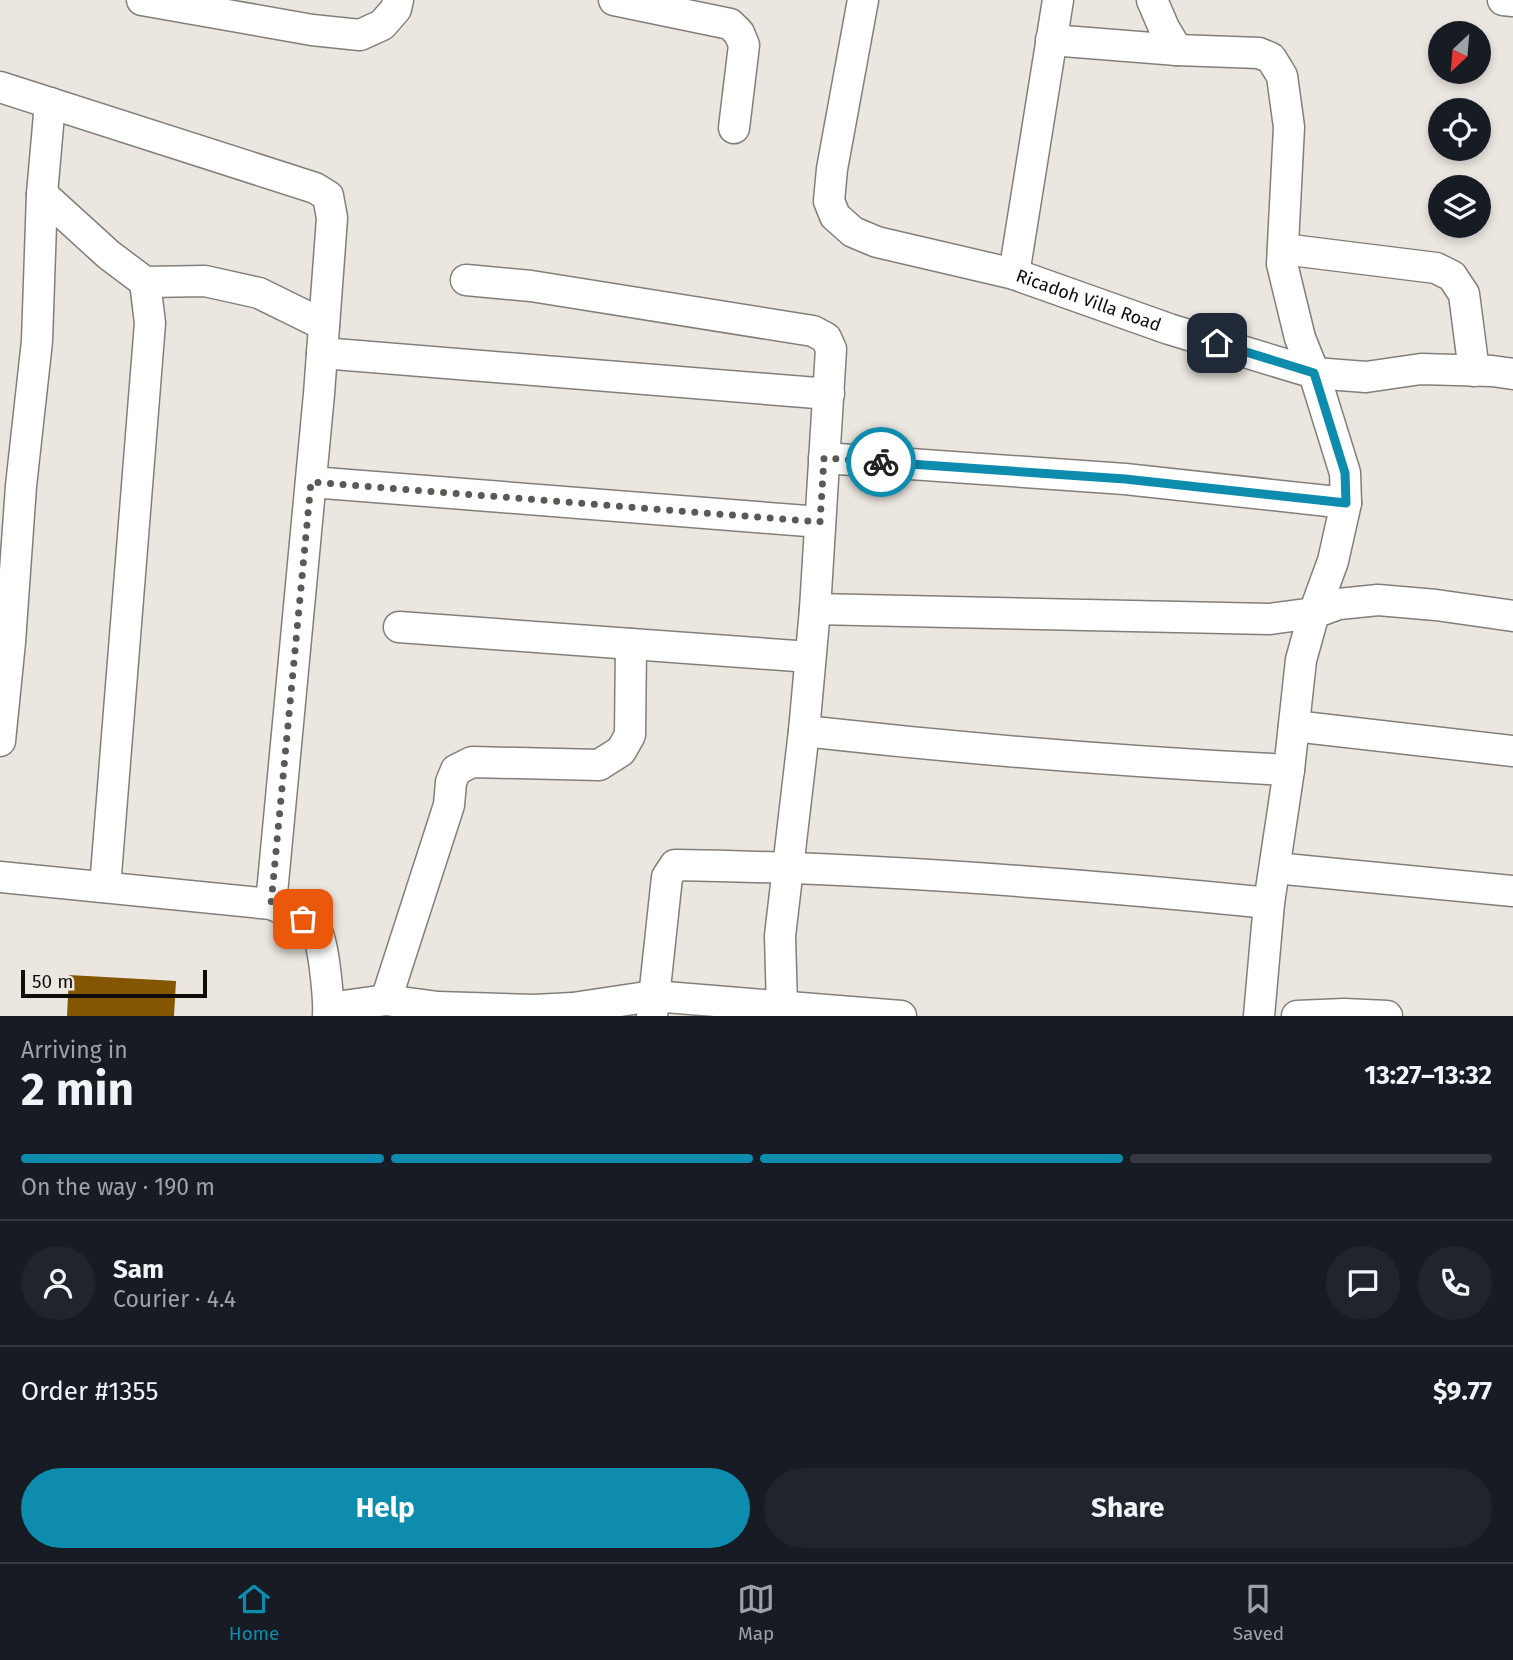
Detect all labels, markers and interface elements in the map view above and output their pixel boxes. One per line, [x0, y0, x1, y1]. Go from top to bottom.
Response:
north arrow [1428, 21, 1491, 84]
map controls [1428, 21, 1491, 238]
button: locate [1428, 98, 1491, 161]
button: layers [1428, 175, 1491, 238]
street label: Ricadoh Villa Road [1013, 265, 1164, 336]
pin [1187, 313, 1247, 373]
icon: home [1198, 324, 1236, 362]
courier [846, 427, 916, 497]
icon: bike [862, 443, 900, 481]
pin [273, 889, 333, 949]
icon: bag [284, 900, 322, 938]
scale bar [21, 967, 206, 999]
text: 50 m [32, 970, 73, 993]
text: Arriving in [21, 1036, 128, 1064]
text: 13:27–13:32 [1364, 1060, 1492, 1091]
text: 2 min [21, 1062, 134, 1117]
text: On the way · 190 m [21, 1173, 215, 1201]
button: person [21, 1246, 95, 1320]
button: chat [1326, 1246, 1400, 1320]
button: phone [1418, 1246, 1492, 1320]
text: Sam [113, 1254, 164, 1285]
text: Courier · 4.4 [113, 1285, 236, 1313]
text: Order #1355 [21, 1376, 159, 1407]
text: $9.77 [1433, 1376, 1492, 1407]
button: Help [21, 1468, 750, 1548]
button: Share [764, 1468, 1492, 1548]
tab: Home [229, 1580, 279, 1645]
tab: Map [737, 1580, 775, 1645]
tab: Saved [1233, 1580, 1284, 1645]

